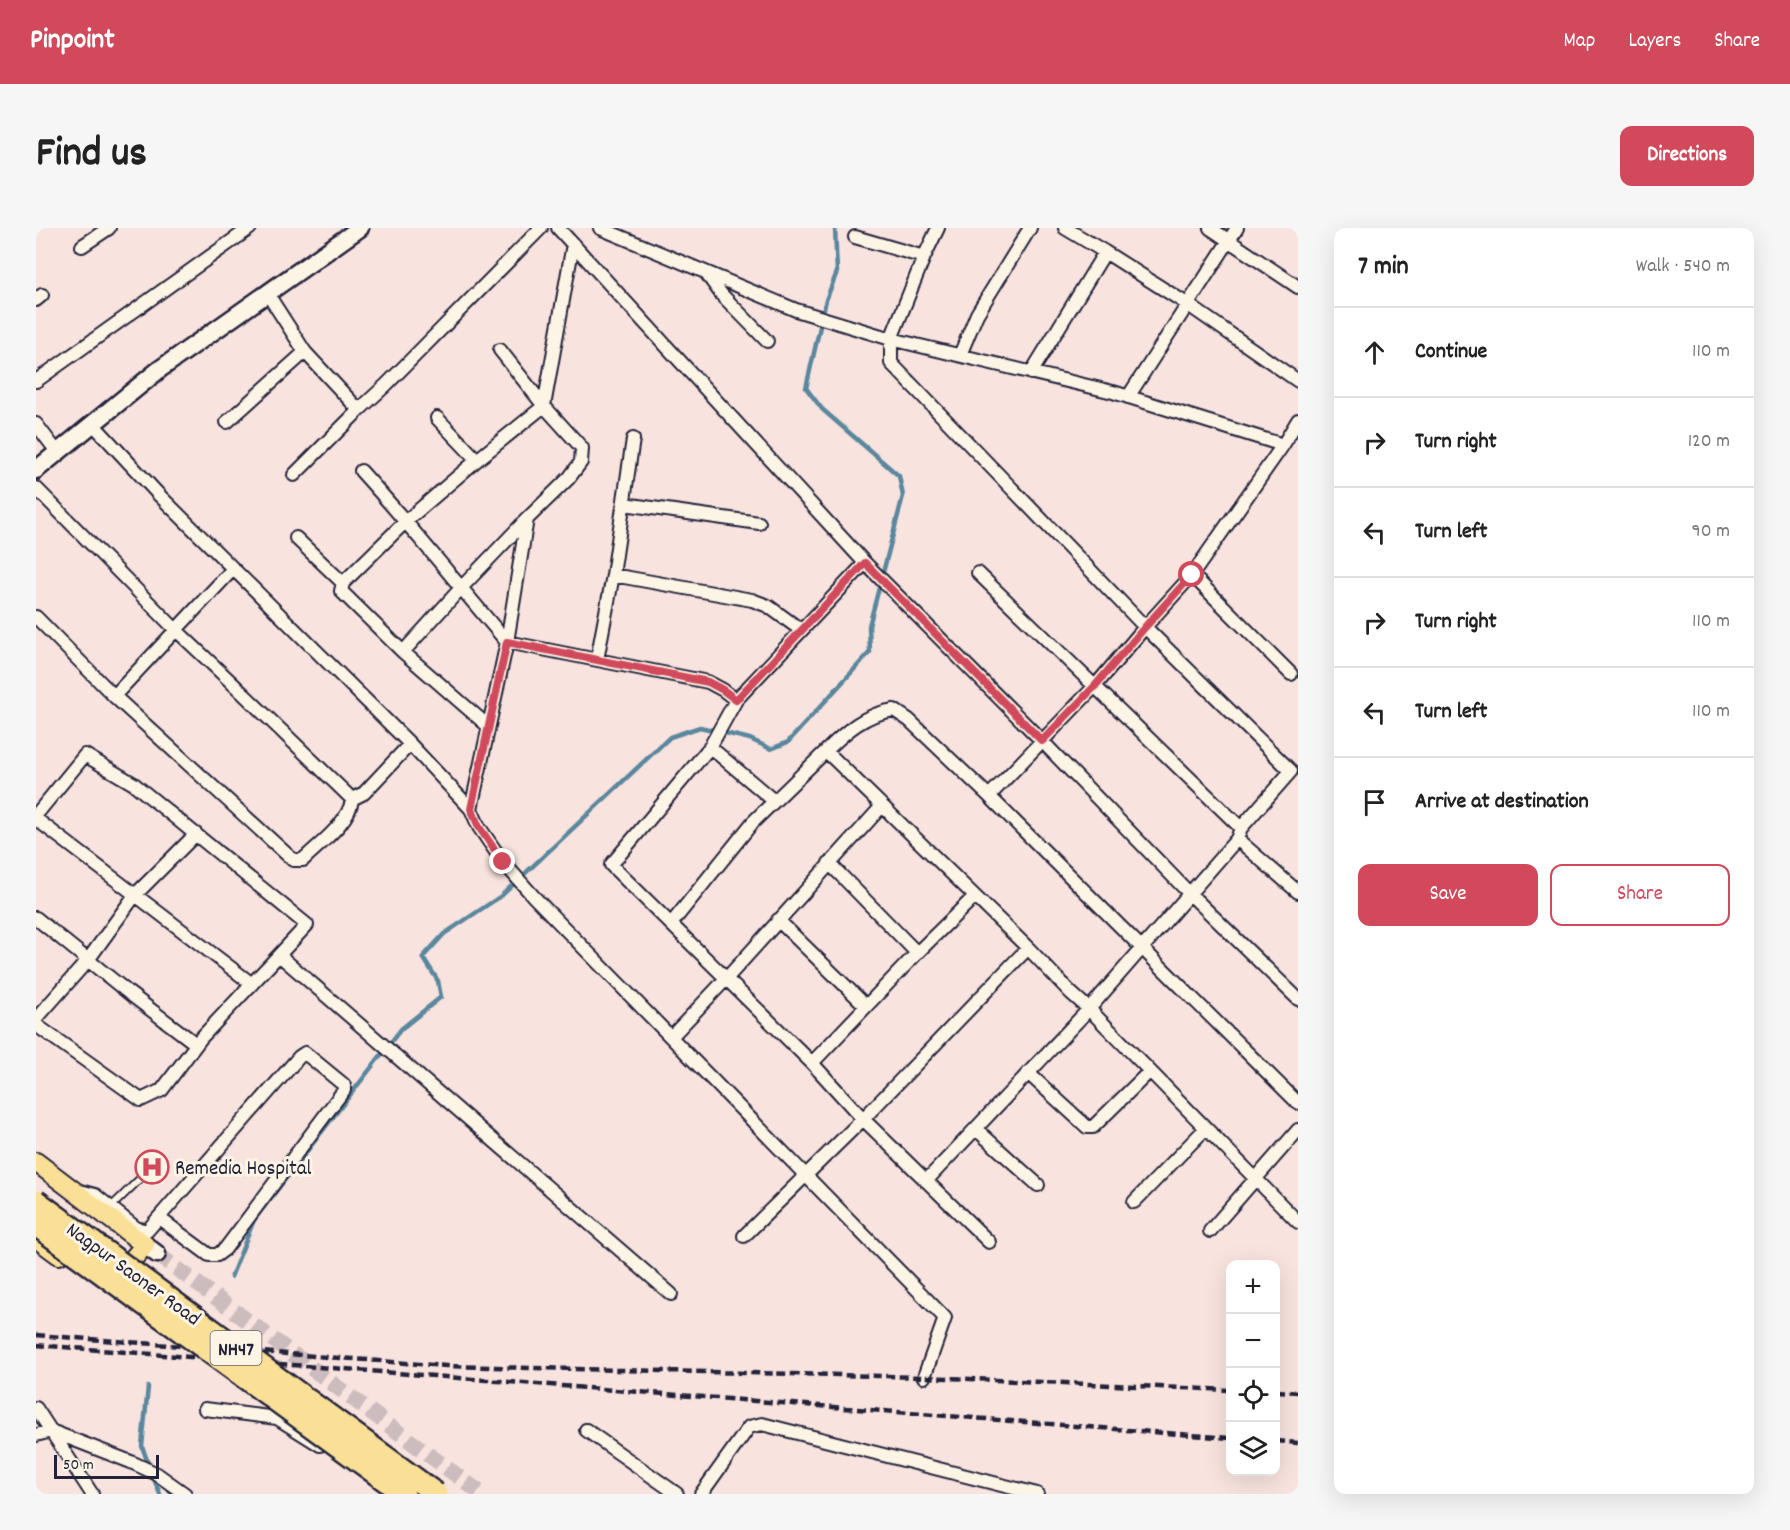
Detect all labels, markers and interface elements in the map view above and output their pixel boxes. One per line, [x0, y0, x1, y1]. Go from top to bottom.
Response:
text: Pinpoint [30, 22, 115, 62]
text: Map [1564, 27, 1595, 57]
text: Layers [1628, 27, 1681, 57]
text: Share [1714, 27, 1760, 57]
text: Find us [36, 126, 147, 186]
button: Directions [1620, 126, 1754, 186]
text: 7 min [1358, 249, 1409, 286]
text: Walk · 540 m [1636, 253, 1730, 281]
icon: ahead [1358, 336, 1391, 369]
text: Continue [1415, 337, 1487, 368]
text: 110 m [1692, 338, 1730, 366]
icon: right [1358, 426, 1391, 459]
text: Turn right [1415, 427, 1497, 458]
text: 120 m [1688, 428, 1730, 456]
icon: left [1358, 516, 1391, 549]
text: Turn left [1415, 517, 1487, 548]
text: 90 m [1692, 518, 1730, 546]
route start [1178, 561, 1204, 587]
icon: right [1358, 606, 1391, 639]
text: Turn right [1415, 607, 1497, 638]
text: 110 m [1692, 608, 1730, 636]
icon: left [1358, 696, 1391, 729]
text: Turn left [1415, 697, 1487, 728]
text: 110 m [1692, 698, 1730, 726]
icon: arrive [1358, 786, 1391, 819]
text: Arrive at destination [1415, 787, 1589, 818]
route end [489, 848, 515, 874]
button: Save [1358, 864, 1538, 926]
button: Share [1550, 864, 1730, 926]
hospital icon: Remedia Hospital [134, 1149, 170, 1185]
place label: Remedia Hospital [175, 1155, 312, 1185]
street label: Nagpur Saoner Road [59, 1216, 206, 1335]
map controls [1226, 1260, 1280, 1476]
button: + [1226, 1260, 1280, 1314]
button: − [1226, 1314, 1280, 1368]
road number: NH47 [210, 1331, 262, 1365]
button: locate [1226, 1368, 1280, 1422]
button: layers [1226, 1422, 1280, 1476]
scale bar [54, 1452, 159, 1480]
text: 50 m [63, 1454, 94, 1477]

